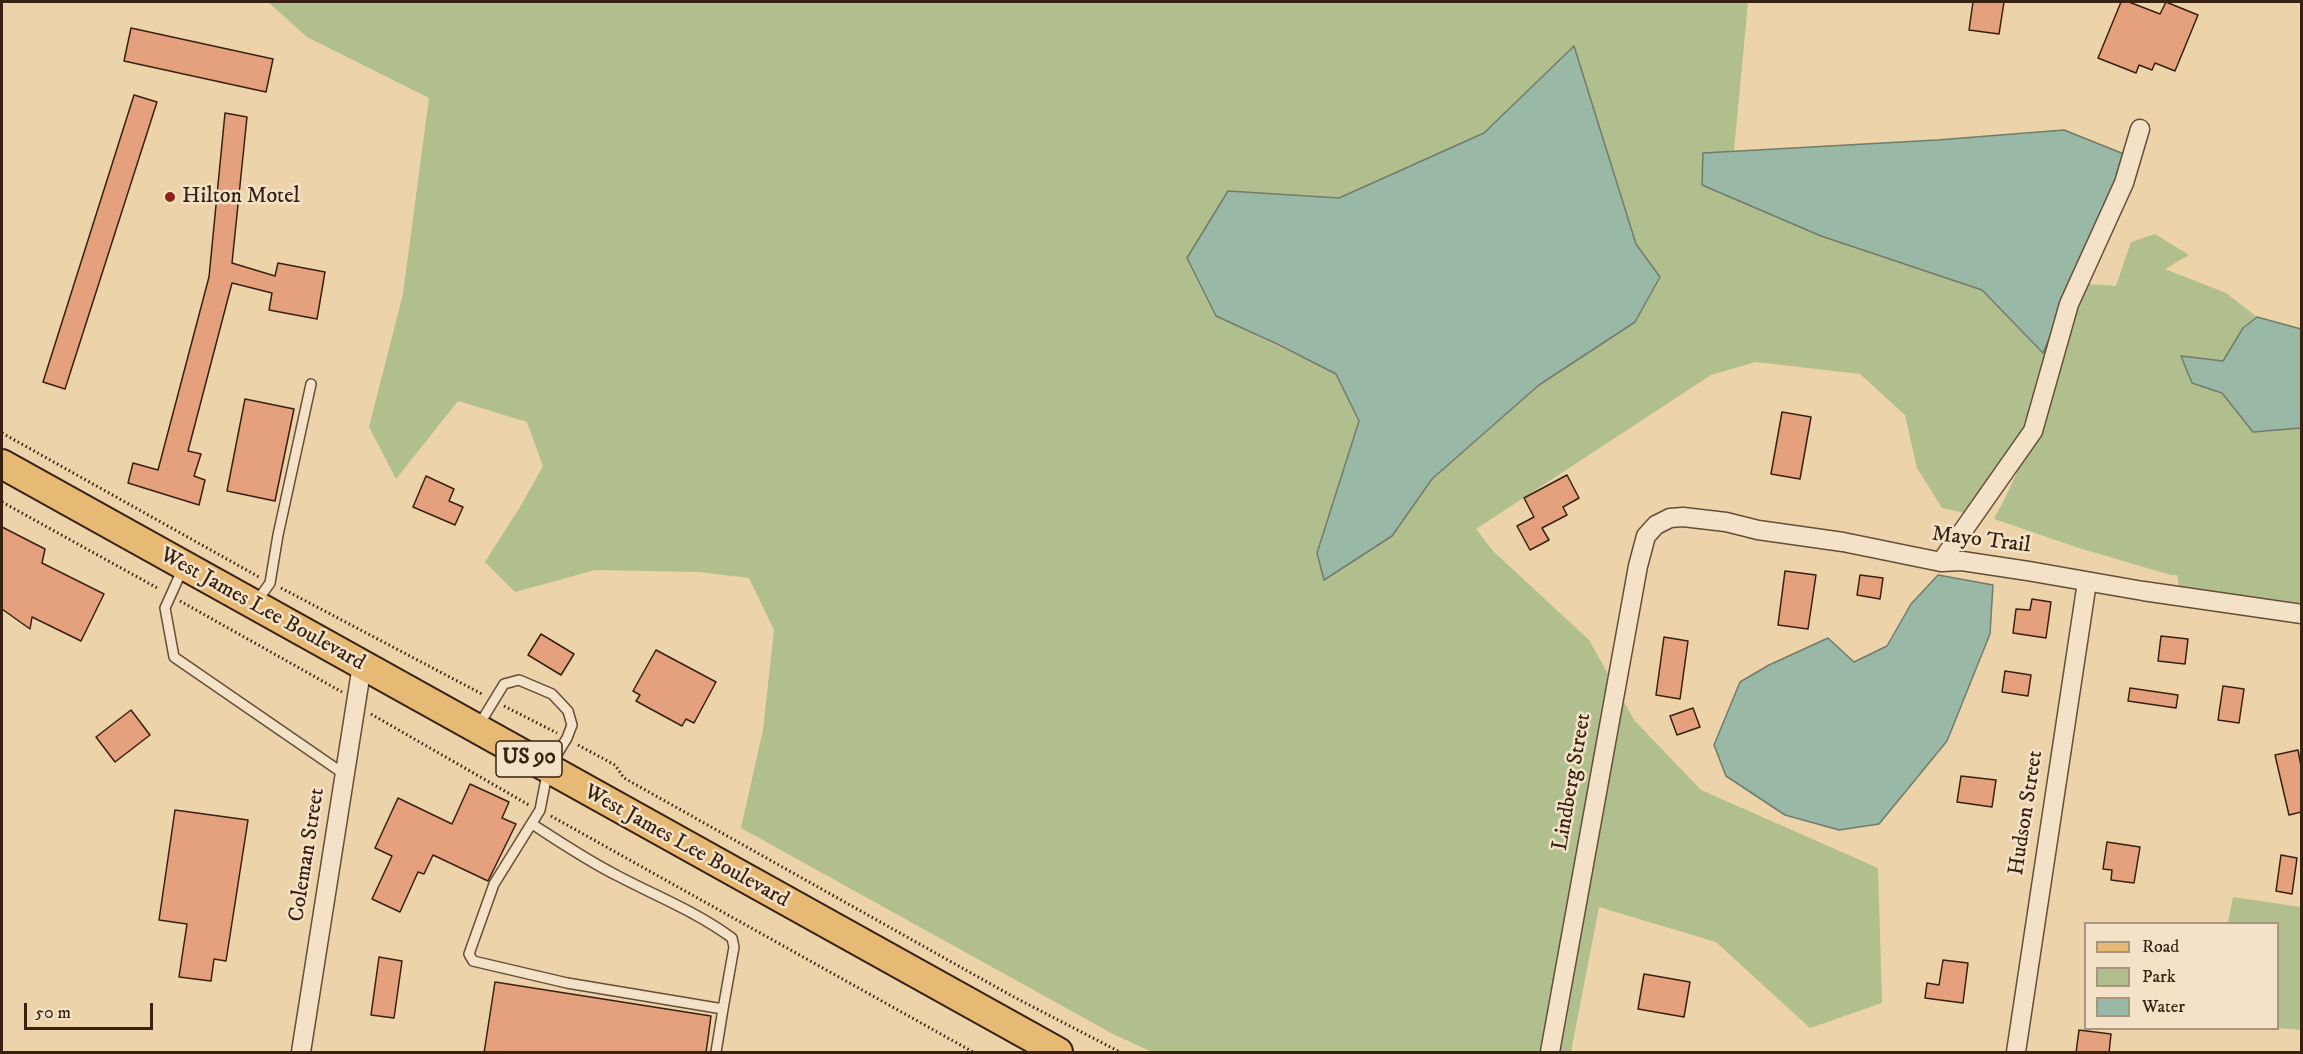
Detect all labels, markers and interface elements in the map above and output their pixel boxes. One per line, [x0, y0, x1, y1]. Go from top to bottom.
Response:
place label: Hilton Motel [182, 184, 300, 210]
marker: Hilton Motel [163, 190, 177, 204]
street label: Mayo Trail [1930, 522, 2032, 560]
street label: West James Lee Boulevard [155, 543, 369, 677]
street label: Lindberg Street [1548, 711, 1598, 853]
road number: US 90 [496, 741, 562, 777]
street label: Hudson Street [2004, 749, 2050, 877]
street label: West James Lee Boulevard [579, 780, 793, 914]
street label: Coleman Street [284, 786, 332, 924]
legend [2084, 922, 2279, 1030]
text: Road [2142, 936, 2179, 958]
text: Park [2142, 966, 2176, 988]
scale bar [27, 991, 156, 1029]
text: Water [2142, 996, 2185, 1018]
text: 50 m [35, 1002, 71, 1024]

